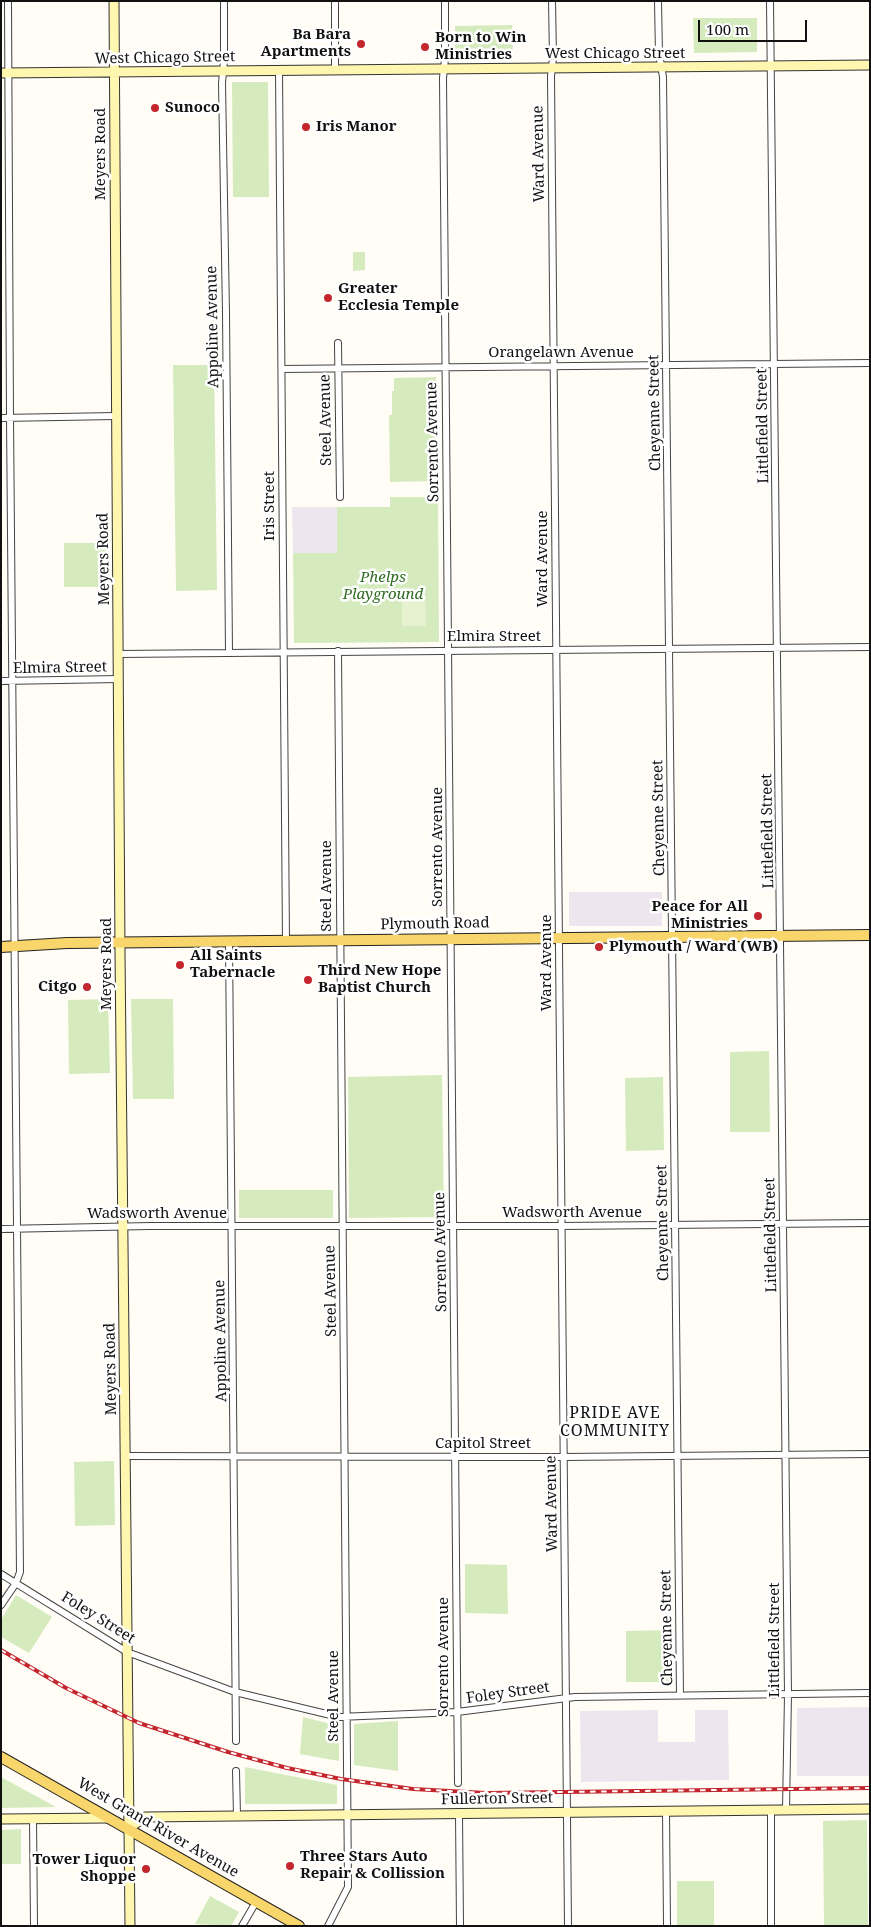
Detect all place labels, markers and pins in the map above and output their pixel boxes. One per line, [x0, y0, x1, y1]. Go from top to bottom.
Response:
place label: Ba Bara Apartments [260, 26, 351, 61]
place label: Born to Win Ministries [435, 29, 527, 64]
marker: Ba Bara Apartments [355, 38, 367, 50]
marker: Born to Win Ministries [419, 41, 431, 53]
place label: Sunoco [165, 99, 220, 117]
marker: Sunoco [149, 102, 161, 114]
place label: Iris Manor [316, 118, 397, 136]
marker: Iris Manor [300, 121, 312, 133]
place label: Greater Ecclesia Temple [338, 280, 459, 315]
marker: Greater Ecclesia Temple [322, 292, 334, 304]
place label: Peace for All Ministries [652, 898, 748, 933]
marker: Peace for All Ministries [752, 910, 764, 922]
place label: Plymouth / Ward (WB) [609, 938, 778, 956]
marker: Plymouth / Ward (WB) [593, 941, 605, 953]
place label: All Saints Tabernacle [190, 947, 275, 982]
marker: All Saints Tabernacle [174, 959, 186, 971]
place label: Third New Hope Baptist Church [318, 962, 441, 997]
marker: Third New Hope Baptist Church [302, 974, 314, 986]
place label: Citgo [38, 978, 77, 996]
marker: Citgo [81, 981, 93, 993]
place label: Three Stars Auto Repair & Collission [300, 1848, 445, 1883]
place label: Tower Liquor Shoppe [33, 1851, 136, 1886]
marker: Three Stars Auto Repair & Collission [284, 1860, 296, 1872]
marker: Tower Liquor Shoppe [140, 1863, 152, 1875]

